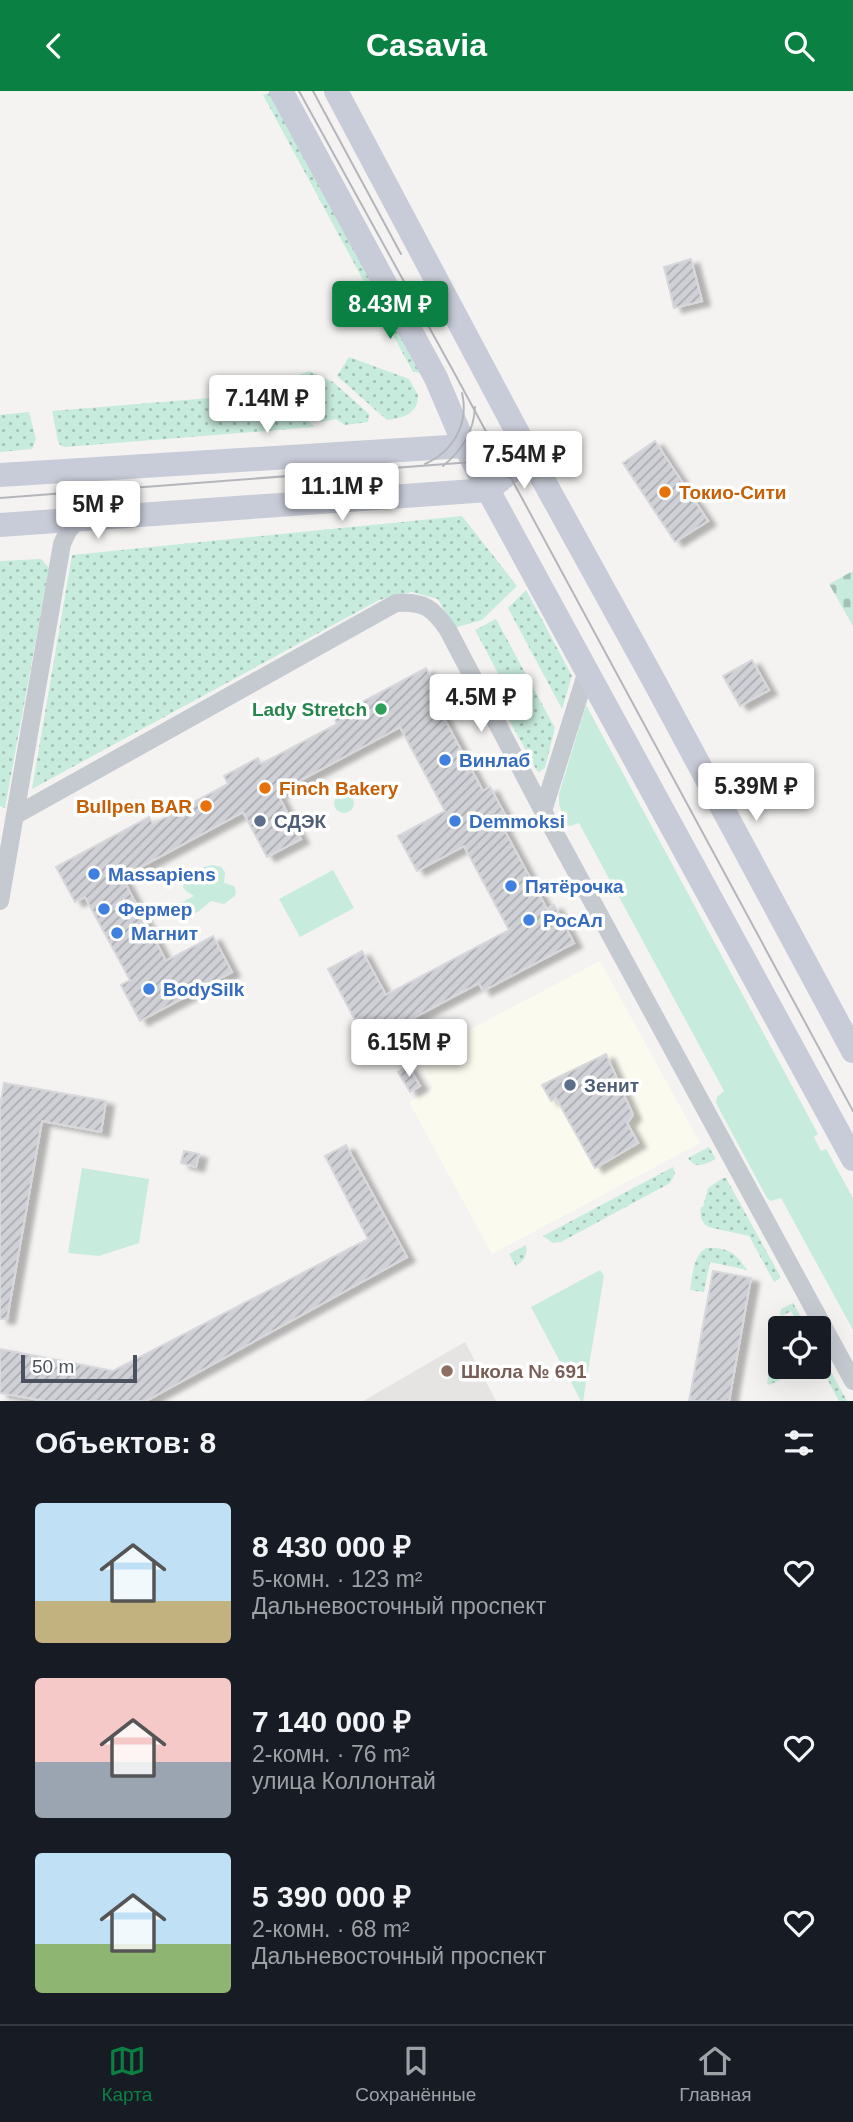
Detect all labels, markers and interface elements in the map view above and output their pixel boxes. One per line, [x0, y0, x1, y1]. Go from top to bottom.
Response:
icon: back [35, 27, 73, 65]
text: Casavia [366, 27, 487, 63]
icon: search [780, 27, 818, 65]
pin: 8.43M ₽ [325, 281, 455, 341]
text: 8.43M ₽ [348, 291, 432, 317]
pin: 7.14M ₽ [202, 375, 332, 435]
text: 7.14M ₽ [225, 385, 309, 411]
pin: 7.54M ₽ [459, 431, 589, 491]
text: 7.54M ₽ [482, 441, 566, 467]
pin: 11.1M ₽ [277, 463, 407, 523]
text: 11.1M ₽ [301, 473, 383, 499]
pin: 5M ₽ [57, 482, 139, 541]
place label: Токио-Сити [679, 482, 787, 503]
marker: Токио-Сити [657, 484, 673, 500]
text: 5M ₽ [72, 491, 124, 517]
pin: 4.5M ₽ [424, 675, 538, 734]
text: 4.5M ₽ [446, 684, 516, 710]
place label: Lady Stretch [252, 699, 367, 720]
marker: Lady Stretch [373, 701, 389, 717]
place label: Винлаб [459, 750, 530, 771]
marker: Винлаб [437, 752, 453, 768]
pin: 5.39M ₽ [691, 763, 821, 823]
text: 5.39M ₽ [714, 773, 798, 799]
place label: Finch Bakery [279, 778, 399, 799]
marker: Finch Bakery [257, 780, 273, 796]
place label: Bullpen BAR [76, 796, 192, 817]
marker: Bullpen BAR [198, 798, 214, 814]
place label: СДЭК [274, 811, 327, 832]
place label: Demmoksi [469, 811, 565, 832]
marker: СДЭК [252, 813, 268, 829]
marker: Demmoksi [447, 813, 463, 829]
place label: Massapiens [108, 864, 216, 885]
marker: Massapiens [86, 866, 102, 882]
place label: Пятёрочка [525, 876, 624, 897]
marker: Пятёрочка [503, 878, 519, 894]
place label: Фермер [118, 899, 192, 920]
marker: Фермер [96, 901, 112, 917]
place label: РосАл [543, 910, 603, 931]
marker: РосАл [521, 912, 537, 928]
place label: Магнит [131, 923, 198, 944]
marker: Магнит [109, 925, 125, 941]
place label: BodySilk [163, 979, 245, 1000]
marker: BodySilk [141, 981, 157, 997]
pin: 6.15M ₽ [344, 1019, 474, 1079]
text: 6.15M ₽ [367, 1029, 451, 1055]
place label: Зенит [584, 1075, 639, 1096]
marker: Зенит [562, 1077, 578, 1093]
map controls [768, 1316, 831, 1379]
button: locate [768, 1316, 831, 1379]
scale bar [21, 1352, 136, 1384]
text: 50 m [32, 1356, 74, 1377]
place label: Школа № 691 [461, 1361, 587, 1382]
marker: Школа № 691 [439, 1363, 455, 1379]
icon: filters [780, 1424, 818, 1462]
text: Объектов: 8 [35, 1426, 216, 1459]
text: 8 430 000 ₽ [252, 1530, 411, 1563]
icon: home [91, 1531, 175, 1615]
icon: heart [780, 1554, 818, 1592]
text: 5-комн. · 123 m² [252, 1566, 423, 1592]
text: Дальневосточный проспект [252, 1593, 546, 1619]
text: 7 140 000 ₽ [252, 1705, 411, 1738]
icon: home [91, 1706, 175, 1790]
icon: heart [780, 1729, 818, 1767]
text: 2-комн. · 76 m² [252, 1741, 410, 1767]
text: улица Коллонтай [252, 1768, 436, 1794]
text: 5 390 000 ₽ [252, 1880, 411, 1913]
icon: home [91, 1881, 175, 1965]
icon: heart [780, 1904, 818, 1942]
text: 2-комн. · 68 m² [252, 1916, 410, 1942]
text: Дальневосточный проспект [252, 1943, 546, 1969]
tab: Карта [101, 2042, 152, 2106]
tab: Сохранённые [355, 2042, 476, 2106]
tab: Главная [679, 2042, 752, 2106]

